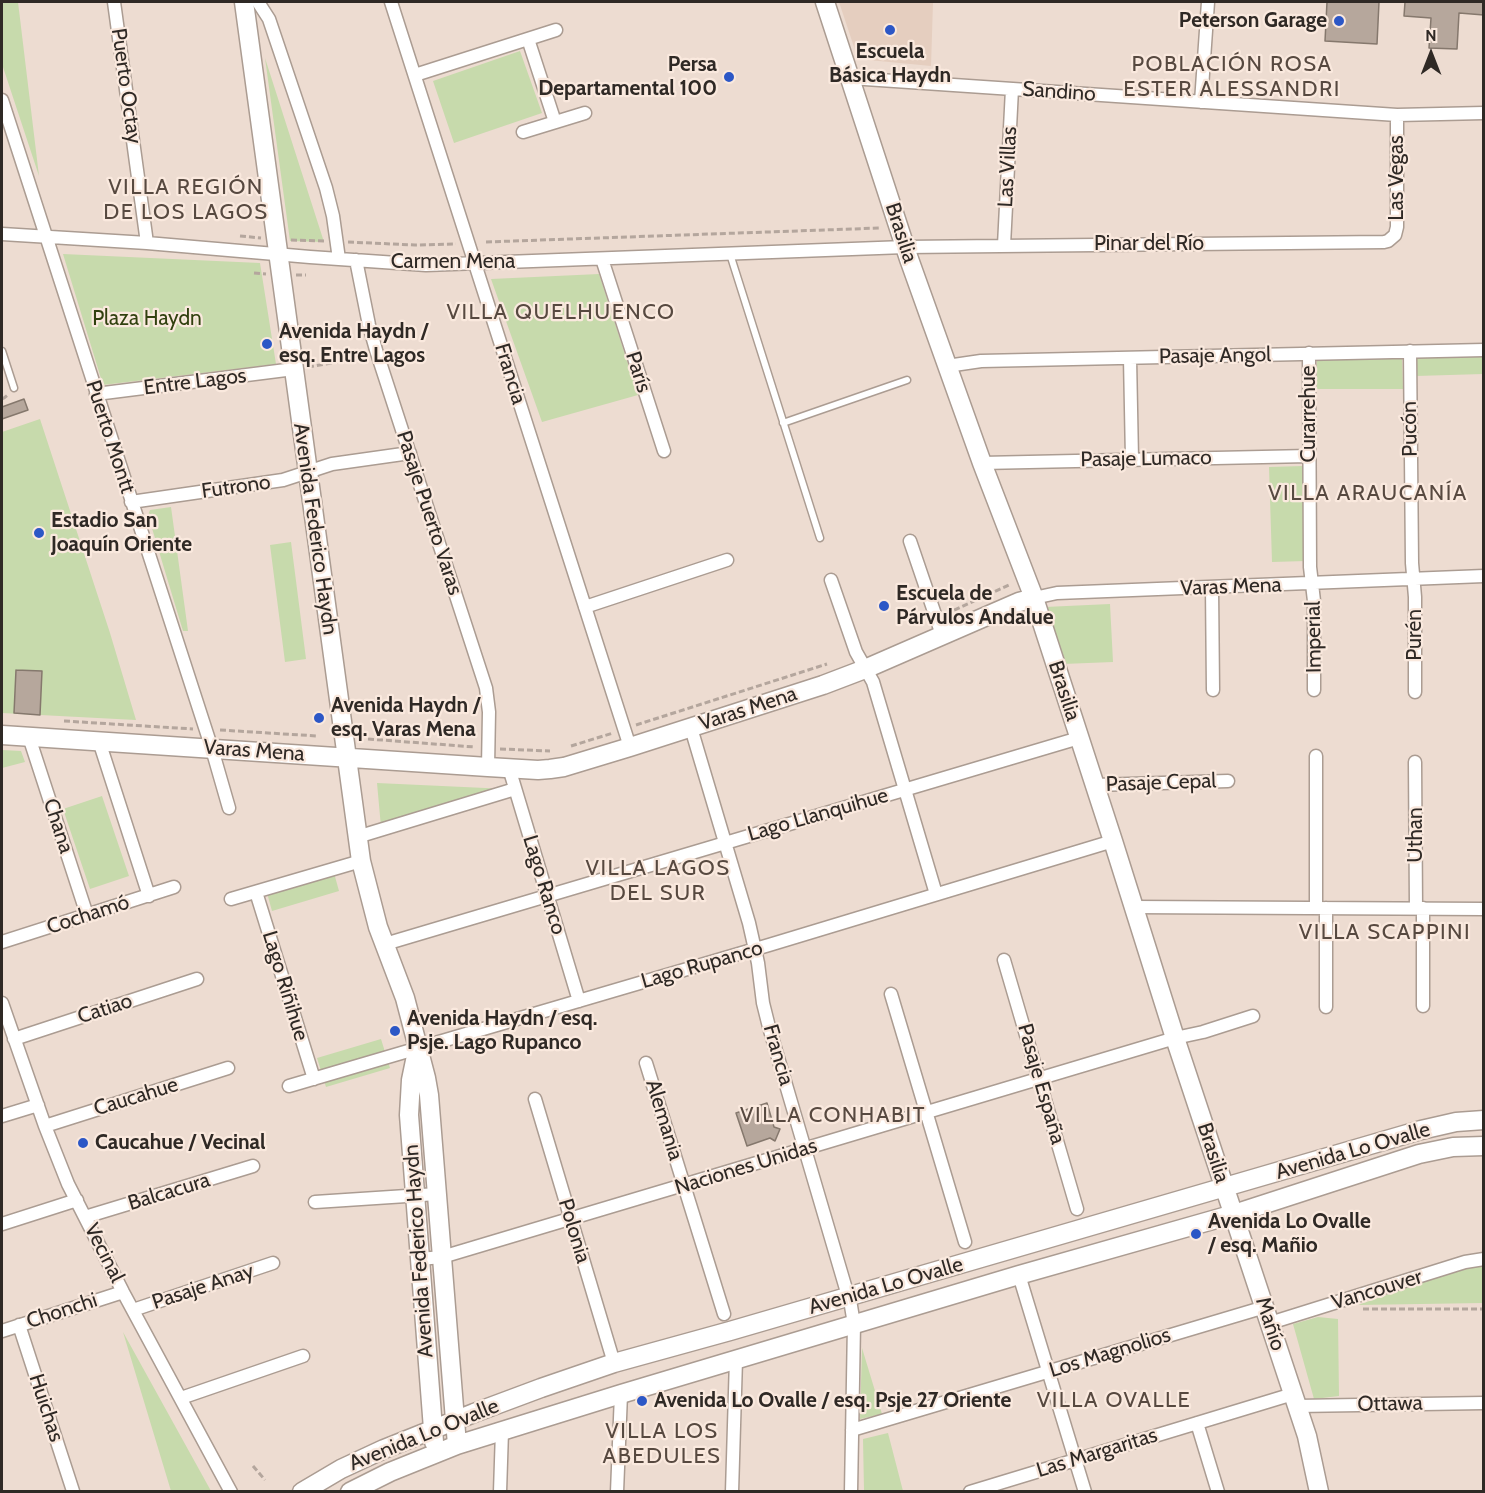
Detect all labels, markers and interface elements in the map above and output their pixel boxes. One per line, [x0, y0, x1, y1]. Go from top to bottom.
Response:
place label: Peterson Garage [1179, 8, 1327, 34]
marker: Peterson Garage [1332, 14, 1346, 28]
marker: Escuela Básica Haydn [883, 23, 897, 37]
north arrow [1401, 24, 1461, 84]
text: N [1425, 26, 1437, 45]
street label: Puerto Octay [105, 27, 147, 145]
place label: Escuela Básica Haydn [829, 39, 951, 89]
place label: Persa Departamental 100 [538, 52, 717, 102]
district label: POBLACIÓN ROSA ESTER ALESSANDRI [1123, 52, 1341, 104]
marker: Persa Departamental 100 [722, 70, 736, 84]
street label: Sandino [1021, 77, 1097, 107]
street label: Las Villas [993, 126, 1023, 208]
street label: Las Vegas [1384, 135, 1410, 221]
district label: VILLA REGIÓN DE LOS LAGOS [103, 175, 269, 226]
street label: Brasilia [879, 200, 923, 266]
street label: Pinar del Río [1094, 231, 1204, 257]
street label: Carmen Mena [391, 249, 515, 275]
district label: VILLA QUELHUENCO [447, 300, 675, 326]
park label: Plaza Haydn [92, 306, 202, 332]
place label: Avenida Haydn / esq. Entre Lagos [279, 319, 428, 369]
marker: Avenida Haydn / esq. Entre Lagos [260, 337, 274, 351]
street label: Francia [489, 340, 531, 408]
street label: Pasaje Angol [1159, 342, 1271, 370]
street label: París [620, 348, 656, 396]
street label: Entre Lagos [142, 363, 248, 401]
street label: Curarrehue [1296, 365, 1322, 463]
street label: Puerto Montt [80, 377, 140, 497]
street label: Pucón [1397, 401, 1423, 457]
street label: Avenida Federico Haydn [288, 421, 342, 637]
street label: Pasaje Puerto Varas [391, 428, 467, 598]
street label: Pasaje Lumaco [1080, 445, 1212, 473]
street label: Futrono [200, 470, 272, 504]
district label: VILLA ARAUCANÍA [1268, 481, 1468, 507]
place label: Estadio San Joaquín Oriente [51, 508, 192, 558]
marker: Estadio San Joaquín Oriente [32, 526, 46, 540]
street label: Varas Mena [1180, 573, 1282, 601]
place label: Escuela de Párvulos Andalue [896, 581, 1054, 631]
marker: Escuela de Párvulos Andalue [877, 599, 891, 613]
street label: Imperial [1301, 601, 1327, 673]
street label: Purén [1402, 609, 1428, 661]
street label: Brasilia [1042, 658, 1086, 724]
street label: Varas Mena [696, 681, 800, 737]
place label: Avenida Haydn / esq. Varas Mena [331, 693, 480, 743]
marker: Avenida Haydn / esq. Varas Mena [312, 711, 326, 725]
street label: Varas Mena [203, 735, 305, 767]
street label: Pasaje Cepal [1105, 768, 1217, 798]
street label: Lago Llanquihue [745, 783, 891, 847]
street label: Chana [37, 795, 79, 857]
street label: Uthan [1403, 807, 1429, 863]
street label: Lago Ranco [517, 832, 571, 938]
district label: VILLA LAGOS DEL SUR [586, 856, 730, 908]
street label: Cochamó [44, 890, 132, 940]
district label: VILLA SCAPPINI [1299, 920, 1471, 946]
street label: Lago Riñihue [256, 928, 314, 1044]
street label: Lago Rupanco [638, 936, 766, 994]
street label: Catiao [74, 988, 136, 1030]
place label: Avenida Haydn / esq. Psje. Lago Rupanco [407, 1006, 597, 1056]
street label: Pasaje España [1012, 1021, 1070, 1147]
street label: Francia [757, 1022, 799, 1088]
marker: Avenida Haydn / esq. Psje. Lago Rupanco [388, 1024, 402, 1038]
street label: Caucahue [91, 1072, 181, 1122]
street label: Alemania [640, 1077, 688, 1163]
district label: VILLA CONHABIT [740, 1103, 926, 1129]
street label: Avenida Lo Ovalle [1273, 1117, 1433, 1185]
street label: Brasilia [1191, 1120, 1235, 1186]
place label: Caucahue / Vecinal [95, 1130, 266, 1156]
street label: Naciones Unidas [672, 1133, 820, 1201]
marker: Caucahue / Vecinal [76, 1136, 90, 1150]
street label: Avenida Federico Haydn [399, 1143, 439, 1359]
street label: Balcacura [125, 1168, 213, 1216]
street label: Polonia [552, 1196, 596, 1266]
place label: Avenida Lo Ovalle / esq. Mañio [1208, 1209, 1371, 1259]
street label: Vecinal [78, 1219, 130, 1287]
marker: Avenida Lo Ovalle / esq. Mañio [1189, 1227, 1203, 1241]
street label: Avenida Lo Ovalle [806, 1252, 966, 1320]
street label: Pasaje Anay [149, 1259, 257, 1315]
street label: Vancouver [1329, 1264, 1425, 1316]
street label: Chonchi [23, 1288, 101, 1334]
street label: Mañío [1250, 1294, 1290, 1354]
street label: Los Magnolios [1046, 1323, 1174, 1383]
street label: Huichas [23, 1371, 69, 1445]
place label: Avenida Lo Ovalle / esq. Psje 27 Oriente [654, 1388, 1011, 1414]
district label: VILLA OVALLE [1037, 1388, 1191, 1414]
street label: Ottawa [1357, 1391, 1423, 1417]
street label: Avenida Lo Ovalle [345, 1393, 503, 1477]
marker: Avenida Lo Ovalle / esq. Psje 27 Oriente [635, 1394, 649, 1408]
district label: VILLA LOS ABEDULES [603, 1419, 721, 1470]
street label: Las Margaritas [1034, 1423, 1160, 1483]

